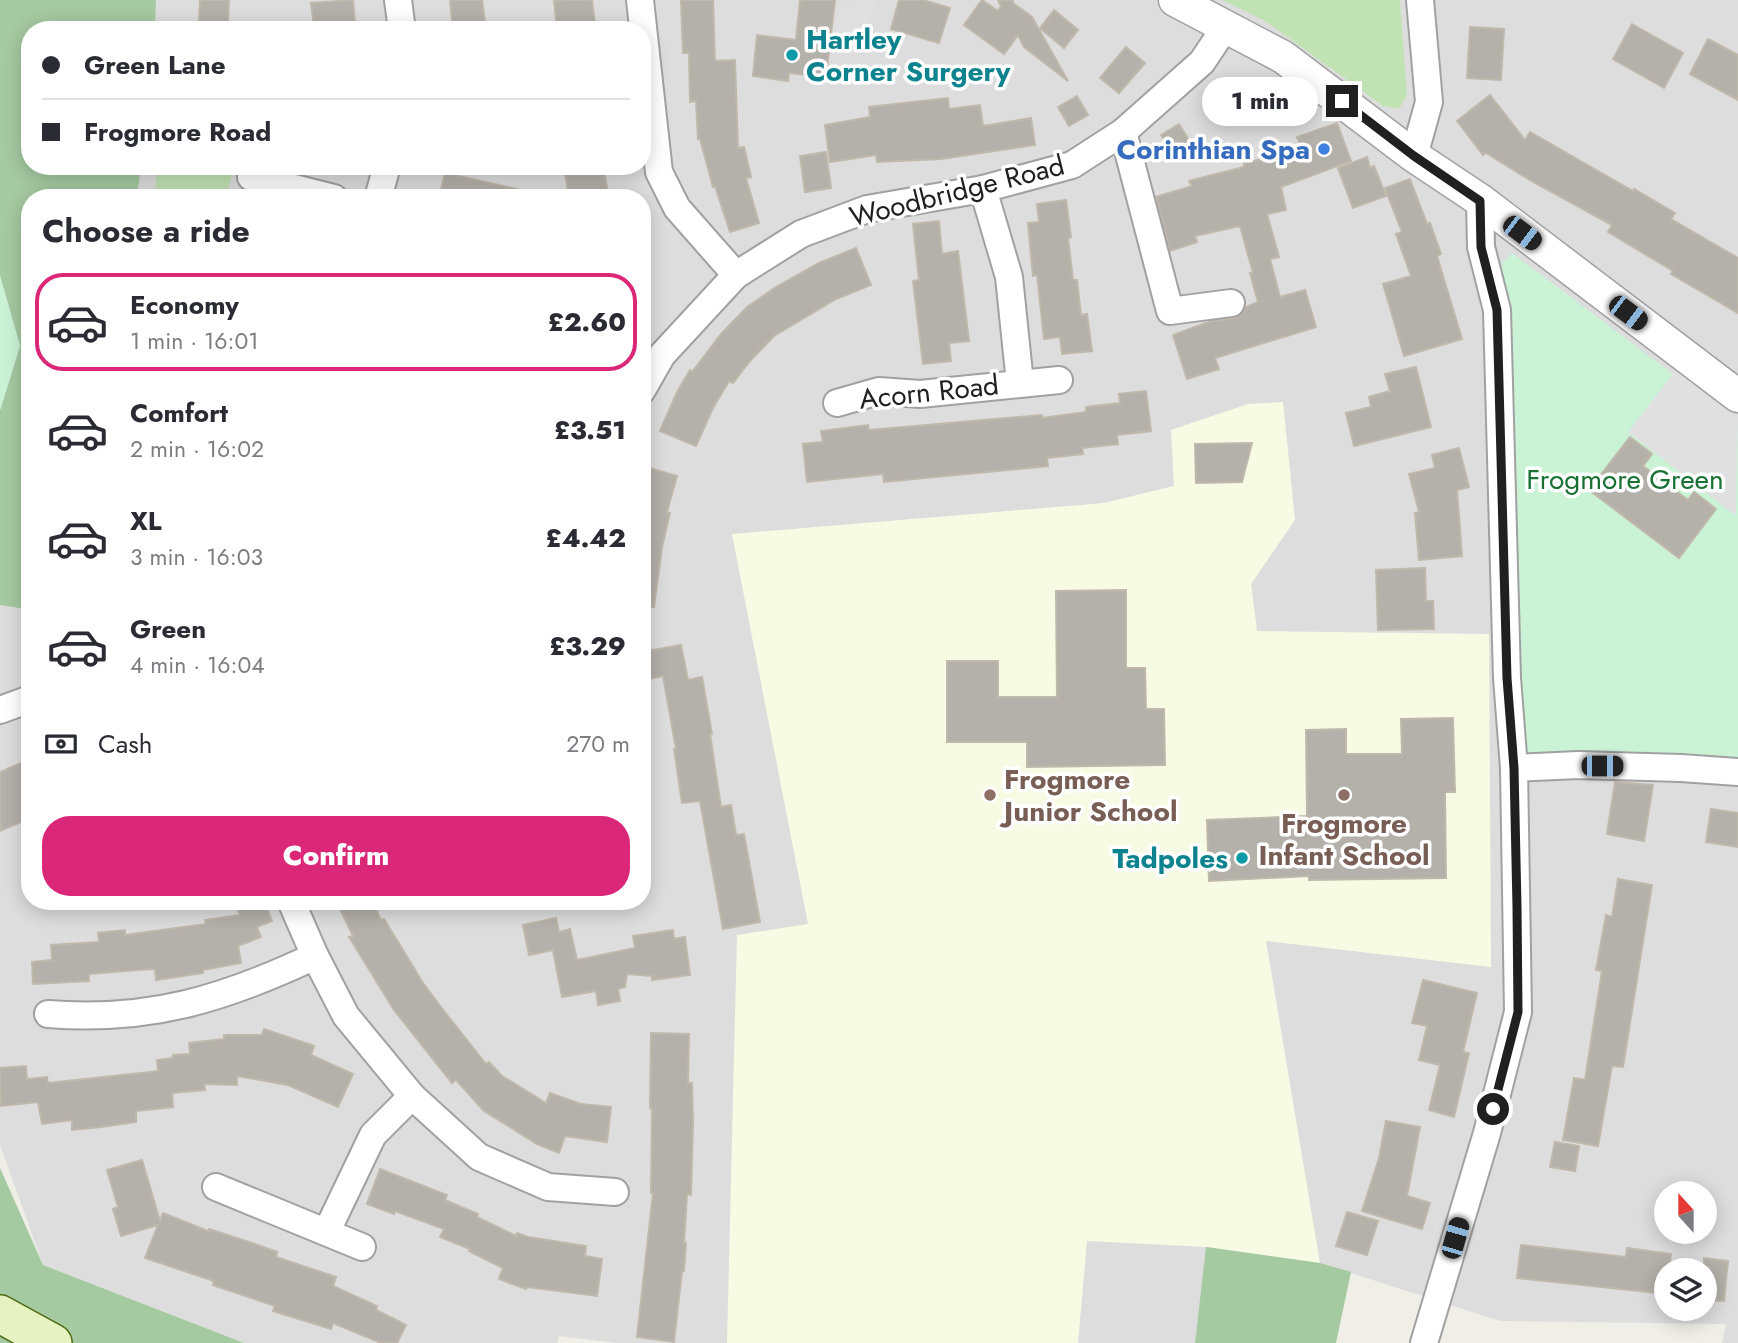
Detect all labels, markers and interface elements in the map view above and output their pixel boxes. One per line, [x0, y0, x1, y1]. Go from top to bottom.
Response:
place label: Hartley Corner Surgery [806, 19, 1011, 92]
text: Green Lane [84, 46, 226, 84]
marker: Hartley Corner Surgery [784, 47, 800, 63]
callout: 1 min [1202, 76, 1318, 126]
text: 1 min [1231, 84, 1289, 118]
route end [1326, 85, 1358, 117]
text: Frogmore Road [84, 113, 271, 151]
place label: Corinthian Spa [1116, 129, 1310, 170]
marker: Corinthian Spa [1316, 141, 1332, 157]
street label: Woodbridge Road [845, 144, 1069, 238]
text: Choose a ride [42, 208, 250, 254]
car [1499, 212, 1546, 254]
text: Economy [130, 286, 239, 324]
icon: car [46, 291, 109, 354]
car [1605, 292, 1652, 334]
text: £2.60 [548, 303, 626, 341]
text: 1 min · 16:01 [130, 324, 259, 358]
street label: Acorn Road [857, 364, 1001, 420]
text: Comfort [130, 394, 228, 432]
icon: car [46, 399, 109, 462]
text: £3.51 [554, 411, 626, 449]
text: 2 min · 16:02 [130, 432, 264, 466]
park label: Frogmore Green [1526, 459, 1724, 500]
text: XL [130, 502, 162, 540]
icon: car [46, 507, 109, 570]
text: £4.42 [546, 519, 626, 557]
text: 3 min · 16:03 [130, 540, 263, 574]
text: Green [130, 610, 206, 648]
icon: car [46, 615, 109, 678]
text: £3.29 [549, 627, 626, 665]
text: 4 min · 16:04 [130, 648, 265, 682]
icon: cash [42, 725, 80, 763]
text: Cash [98, 725, 152, 763]
text: 270 m [566, 727, 630, 761]
car [1582, 756, 1624, 777]
place label: Frogmore Junior School [999, 759, 1177, 832]
marker: Frogmore Junior School [982, 787, 998, 803]
marker: Frogmore Infant School [1336, 787, 1352, 803]
place label: Frogmore Infant School [1258, 803, 1430, 876]
button: Confirm [42, 816, 630, 896]
place label: Tadpoles [1113, 838, 1228, 879]
marker: Tadpoles [1234, 850, 1250, 866]
route start [1477, 1093, 1509, 1125]
north arrow [1654, 1181, 1717, 1244]
map controls [1654, 1181, 1717, 1321]
car [1440, 1215, 1471, 1261]
button: layers [1654, 1258, 1717, 1321]

